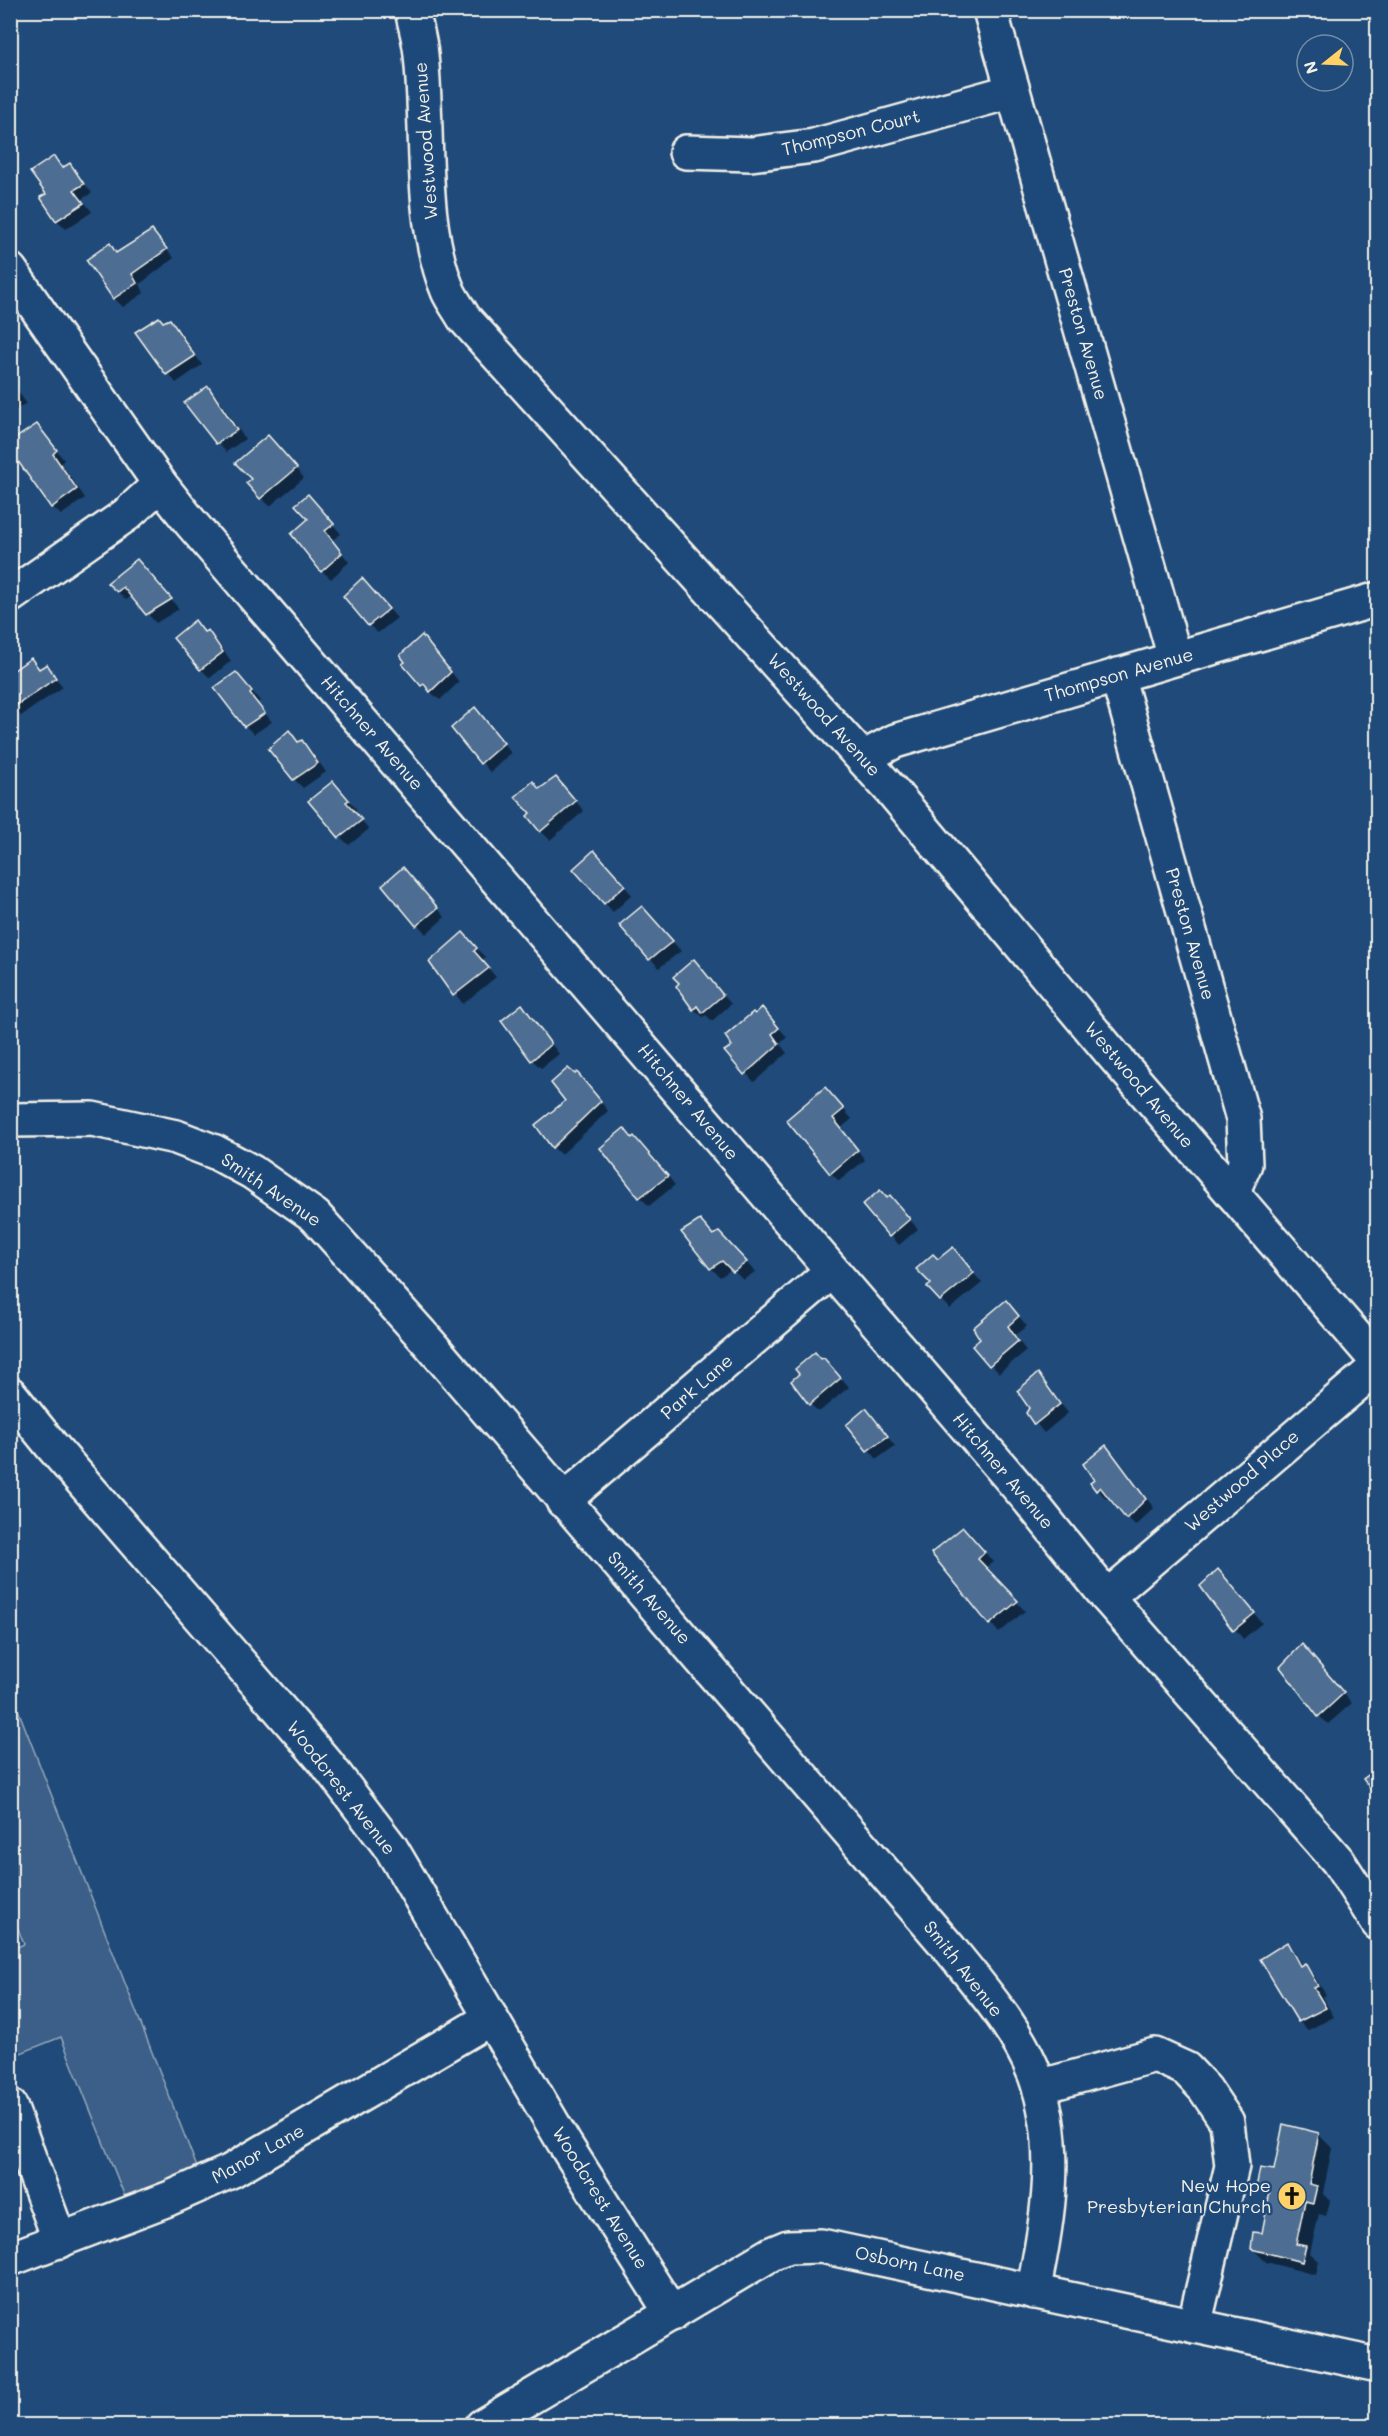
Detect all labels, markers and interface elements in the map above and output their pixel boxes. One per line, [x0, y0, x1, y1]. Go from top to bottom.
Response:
north arrow [1295, 33, 1355, 93]
text: N [1298, 59, 1322, 77]
street label: Westwood Avenue [408, 61, 442, 221]
street label: Thompson Court [779, 103, 922, 161]
street label: Preston Avenue [1054, 265, 1114, 403]
street label: Thompson Avenue [1042, 641, 1196, 707]
street label: Westwood Avenue [763, 647, 887, 781]
street label: Hitchner Avenue [316, 670, 429, 795]
street label: Preston Avenue [1161, 865, 1221, 1003]
street label: Westwood Avenue [1080, 1016, 1200, 1153]
street label: Hitchner Avenue [633, 1038, 745, 1165]
street label: Smith Avenue [217, 1147, 326, 1232]
street label: Park Lane [655, 1348, 738, 1424]
street label: Hitchner Avenue [948, 1407, 1060, 1534]
street label: Westwood Place [1179, 1424, 1304, 1537]
street label: Smith Avenue [603, 1546, 697, 1649]
street label: Woodcrest Avenue [282, 1715, 402, 1859]
street label: Smith Avenue [919, 1915, 1009, 2022]
street label: Manor Lane [207, 2118, 308, 2189]
street label: Woodcrest Avenue [547, 2122, 654, 2273]
place label: New Hope Presbyterian Church [1087, 2173, 1271, 2218]
church icon: New Hope Presbyterian Church [1276, 2180, 1308, 2212]
street label: Osborn Lane [853, 2240, 967, 2286]

